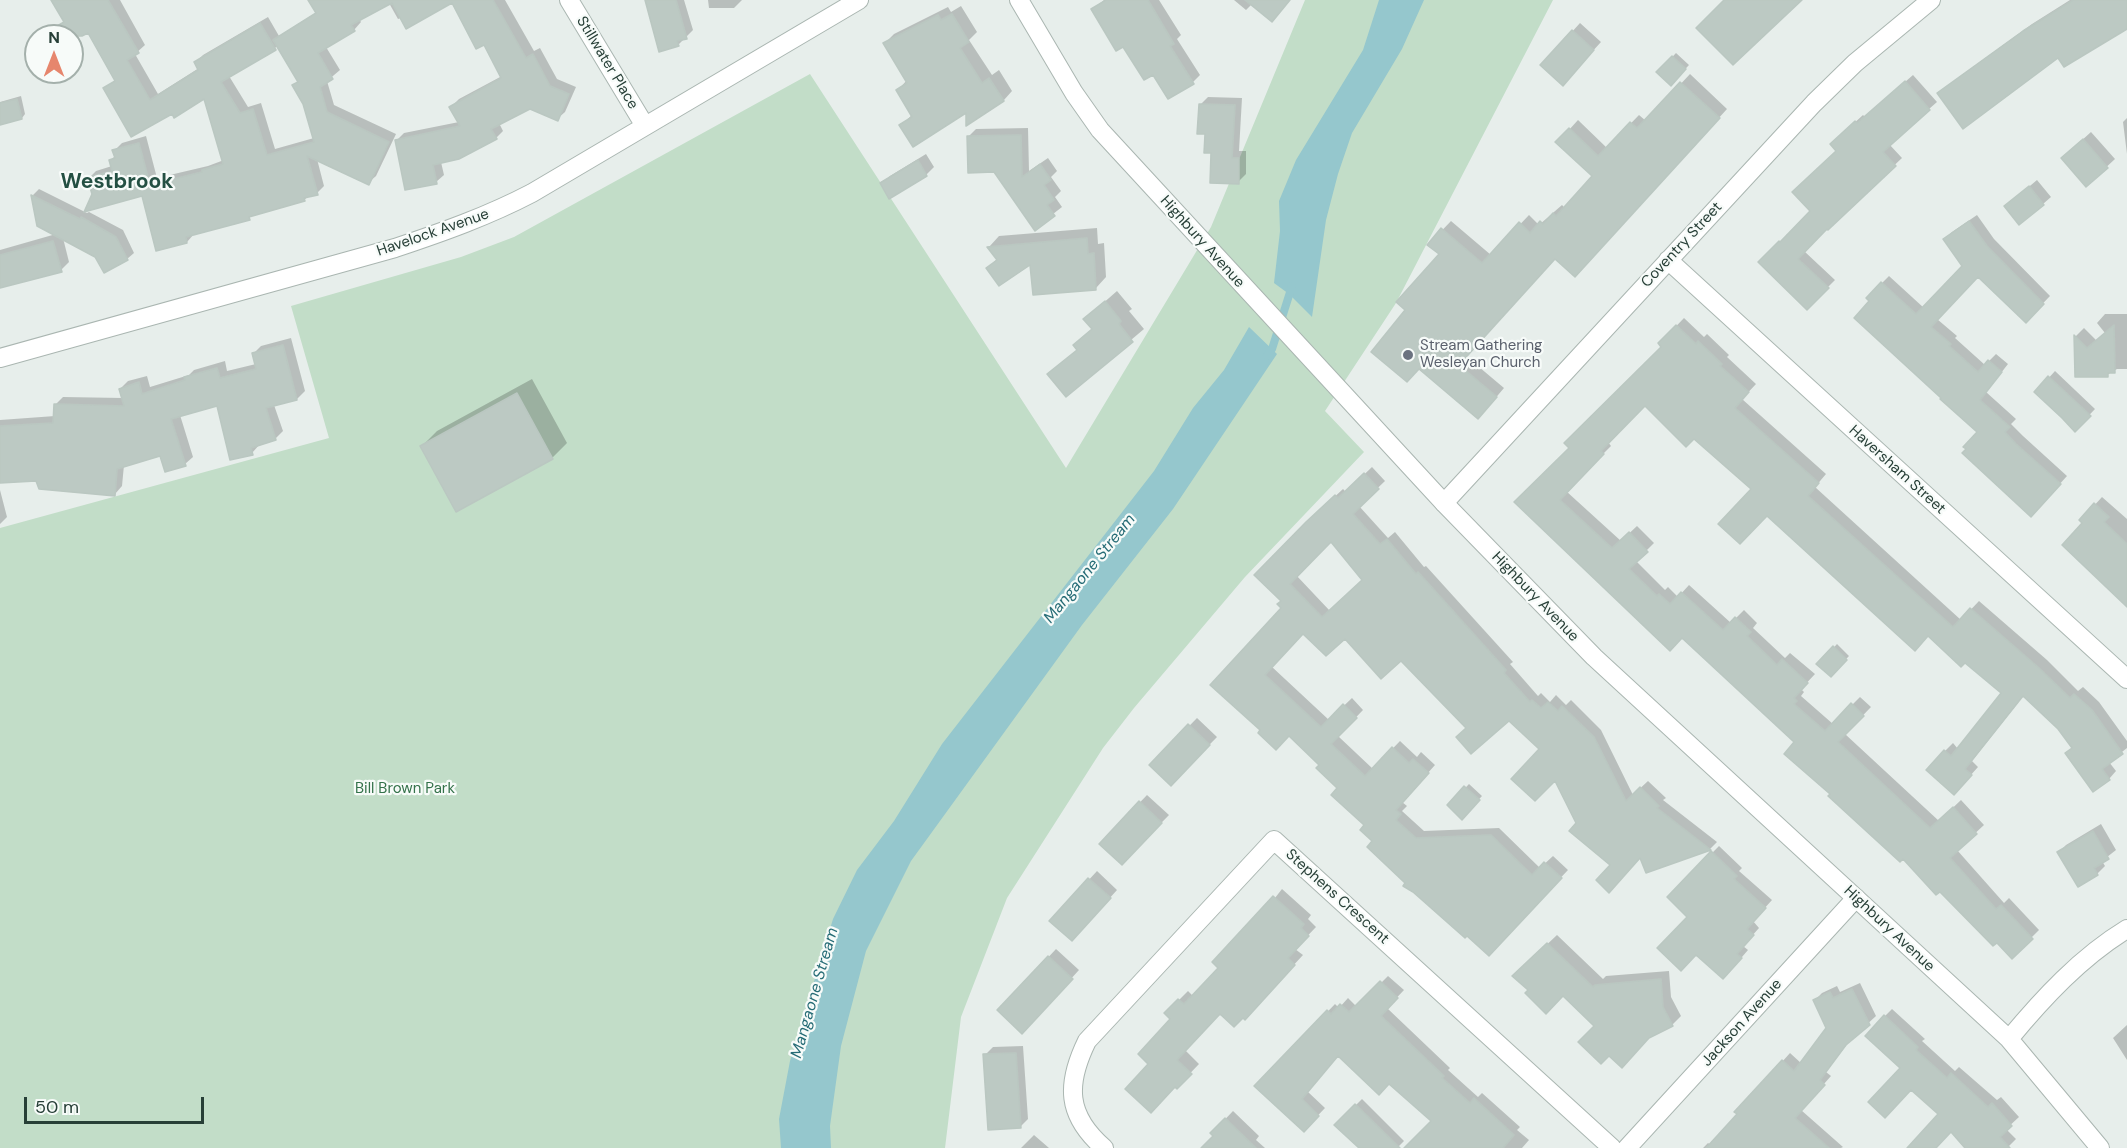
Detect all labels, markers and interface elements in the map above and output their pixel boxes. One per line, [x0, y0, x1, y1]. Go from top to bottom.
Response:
street label: Stillwater Place [572, 13, 642, 113]
north arrow [24, 24, 84, 84]
text: N [48, 27, 60, 48]
district label: Westbrook [61, 169, 173, 195]
street label: Highbury Avenue [1156, 192, 1248, 292]
street label: Coventry Street [1638, 199, 1726, 291]
street label: Havelock Avenue [375, 205, 491, 261]
place label: Stream Gathering Wesleyan Church [1420, 337, 1542, 372]
marker: Stream Gathering Wesleyan Church [1401, 348, 1415, 362]
street label: Haversham Street [1845, 422, 1949, 518]
water label: Mangaone Stream [1040, 511, 1140, 627]
street label: Highbury Avenue [1488, 548, 1582, 646]
park label: Bill Brown Park [355, 780, 455, 798]
street label: Stephens Crescent [1281, 846, 1393, 948]
street label: Highbury Avenue [1840, 882, 1938, 976]
water label: Mangaone Stream [787, 926, 843, 1060]
street label: Jackson Avenue [1698, 976, 1786, 1070]
scale bar [27, 1085, 207, 1123]
text: 50 m [35, 1095, 79, 1119]

